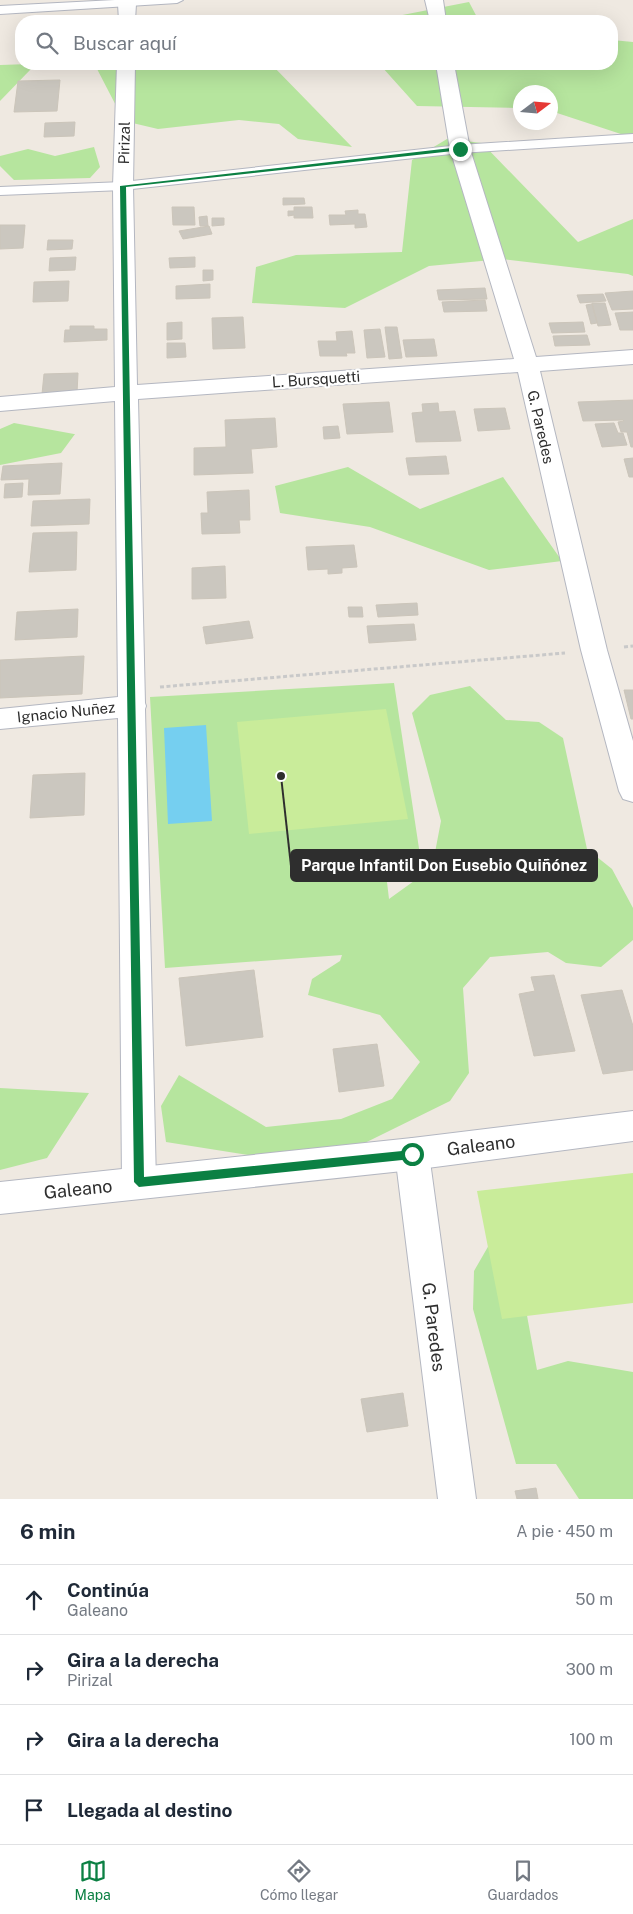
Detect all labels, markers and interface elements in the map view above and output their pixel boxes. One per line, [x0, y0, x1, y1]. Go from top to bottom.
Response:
search box [15, 15, 618, 70]
icon: search [33, 29, 61, 57]
text: Buscar aquí [73, 32, 177, 54]
north arrow [513, 85, 558, 130]
street label: Pirizal [115, 121, 133, 165]
route end [449, 138, 472, 161]
street label: L. Bursquetti [271, 367, 361, 391]
street label: G. Paredes [524, 389, 558, 465]
street label: Ignacio Nuñez [16, 698, 116, 726]
callout: Parque Infantil Don Eusebio Quiñónez [291, 850, 597, 881]
text: Parque Infantil Don Eusebio Quiñónez [301, 856, 587, 875]
street label: Galeano [446, 1130, 516, 1160]
route start [401, 1143, 424, 1166]
street label: Galeano [43, 1175, 113, 1203]
street label: G. Paredes [418, 1281, 450, 1373]
text: 6 min [20, 1519, 76, 1544]
text: A pie · 450 m [516, 1522, 613, 1541]
text: Continúa [67, 1579, 149, 1601]
icon: ahead [20, 1586, 48, 1614]
text: 50 m [575, 1590, 613, 1609]
text: Galeano [67, 1601, 128, 1620]
text: Gira a la derecha [67, 1649, 219, 1671]
icon: right [20, 1656, 48, 1684]
text: 300 m [566, 1660, 613, 1679]
text: Pirizal [67, 1671, 113, 1690]
icon: right [20, 1726, 48, 1754]
text: Gira a la derecha [67, 1729, 219, 1751]
text: 100 m [569, 1730, 613, 1749]
icon: arrive [20, 1796, 48, 1824]
text: Llegada al destino [67, 1799, 232, 1821]
tab: Mapa [75, 1857, 111, 1903]
tab: Cómo llegar [260, 1857, 338, 1903]
tab: Guardados [488, 1857, 558, 1903]

